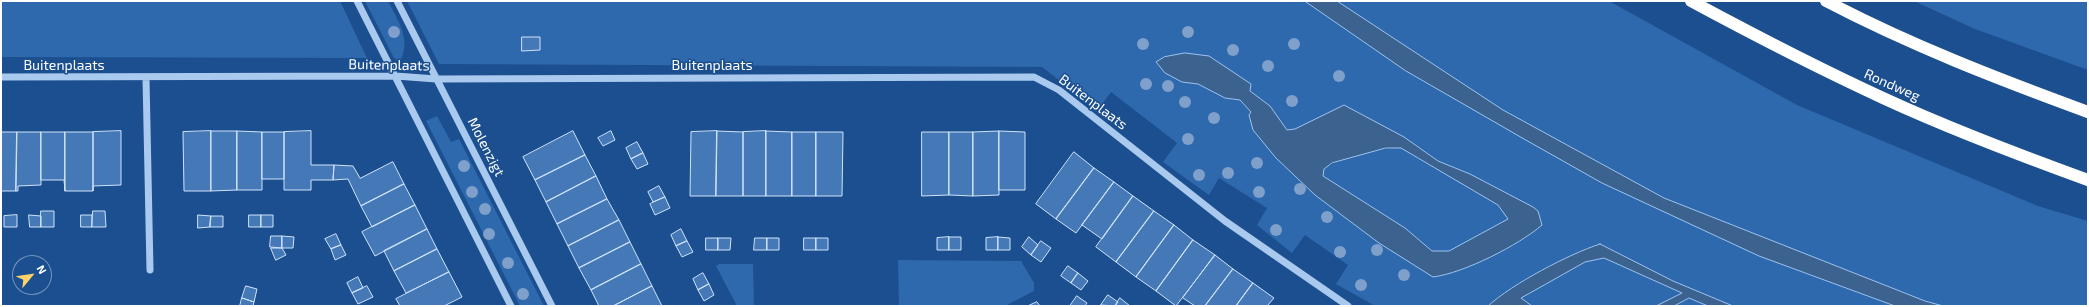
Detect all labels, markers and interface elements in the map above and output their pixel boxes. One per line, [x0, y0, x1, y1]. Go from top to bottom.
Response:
street label: Buitenplaats [348, 56, 430, 74]
street label: Buitenplaats [23, 57, 105, 73]
street label: Buitenplaats [671, 57, 753, 73]
street label: Rondweg [1861, 65, 1923, 105]
street label: Buitenplaats [1056, 71, 1130, 133]
street label: Molenzigt [464, 115, 508, 179]
north arrow [12, 255, 52, 295]
text: N [34, 263, 50, 276]

